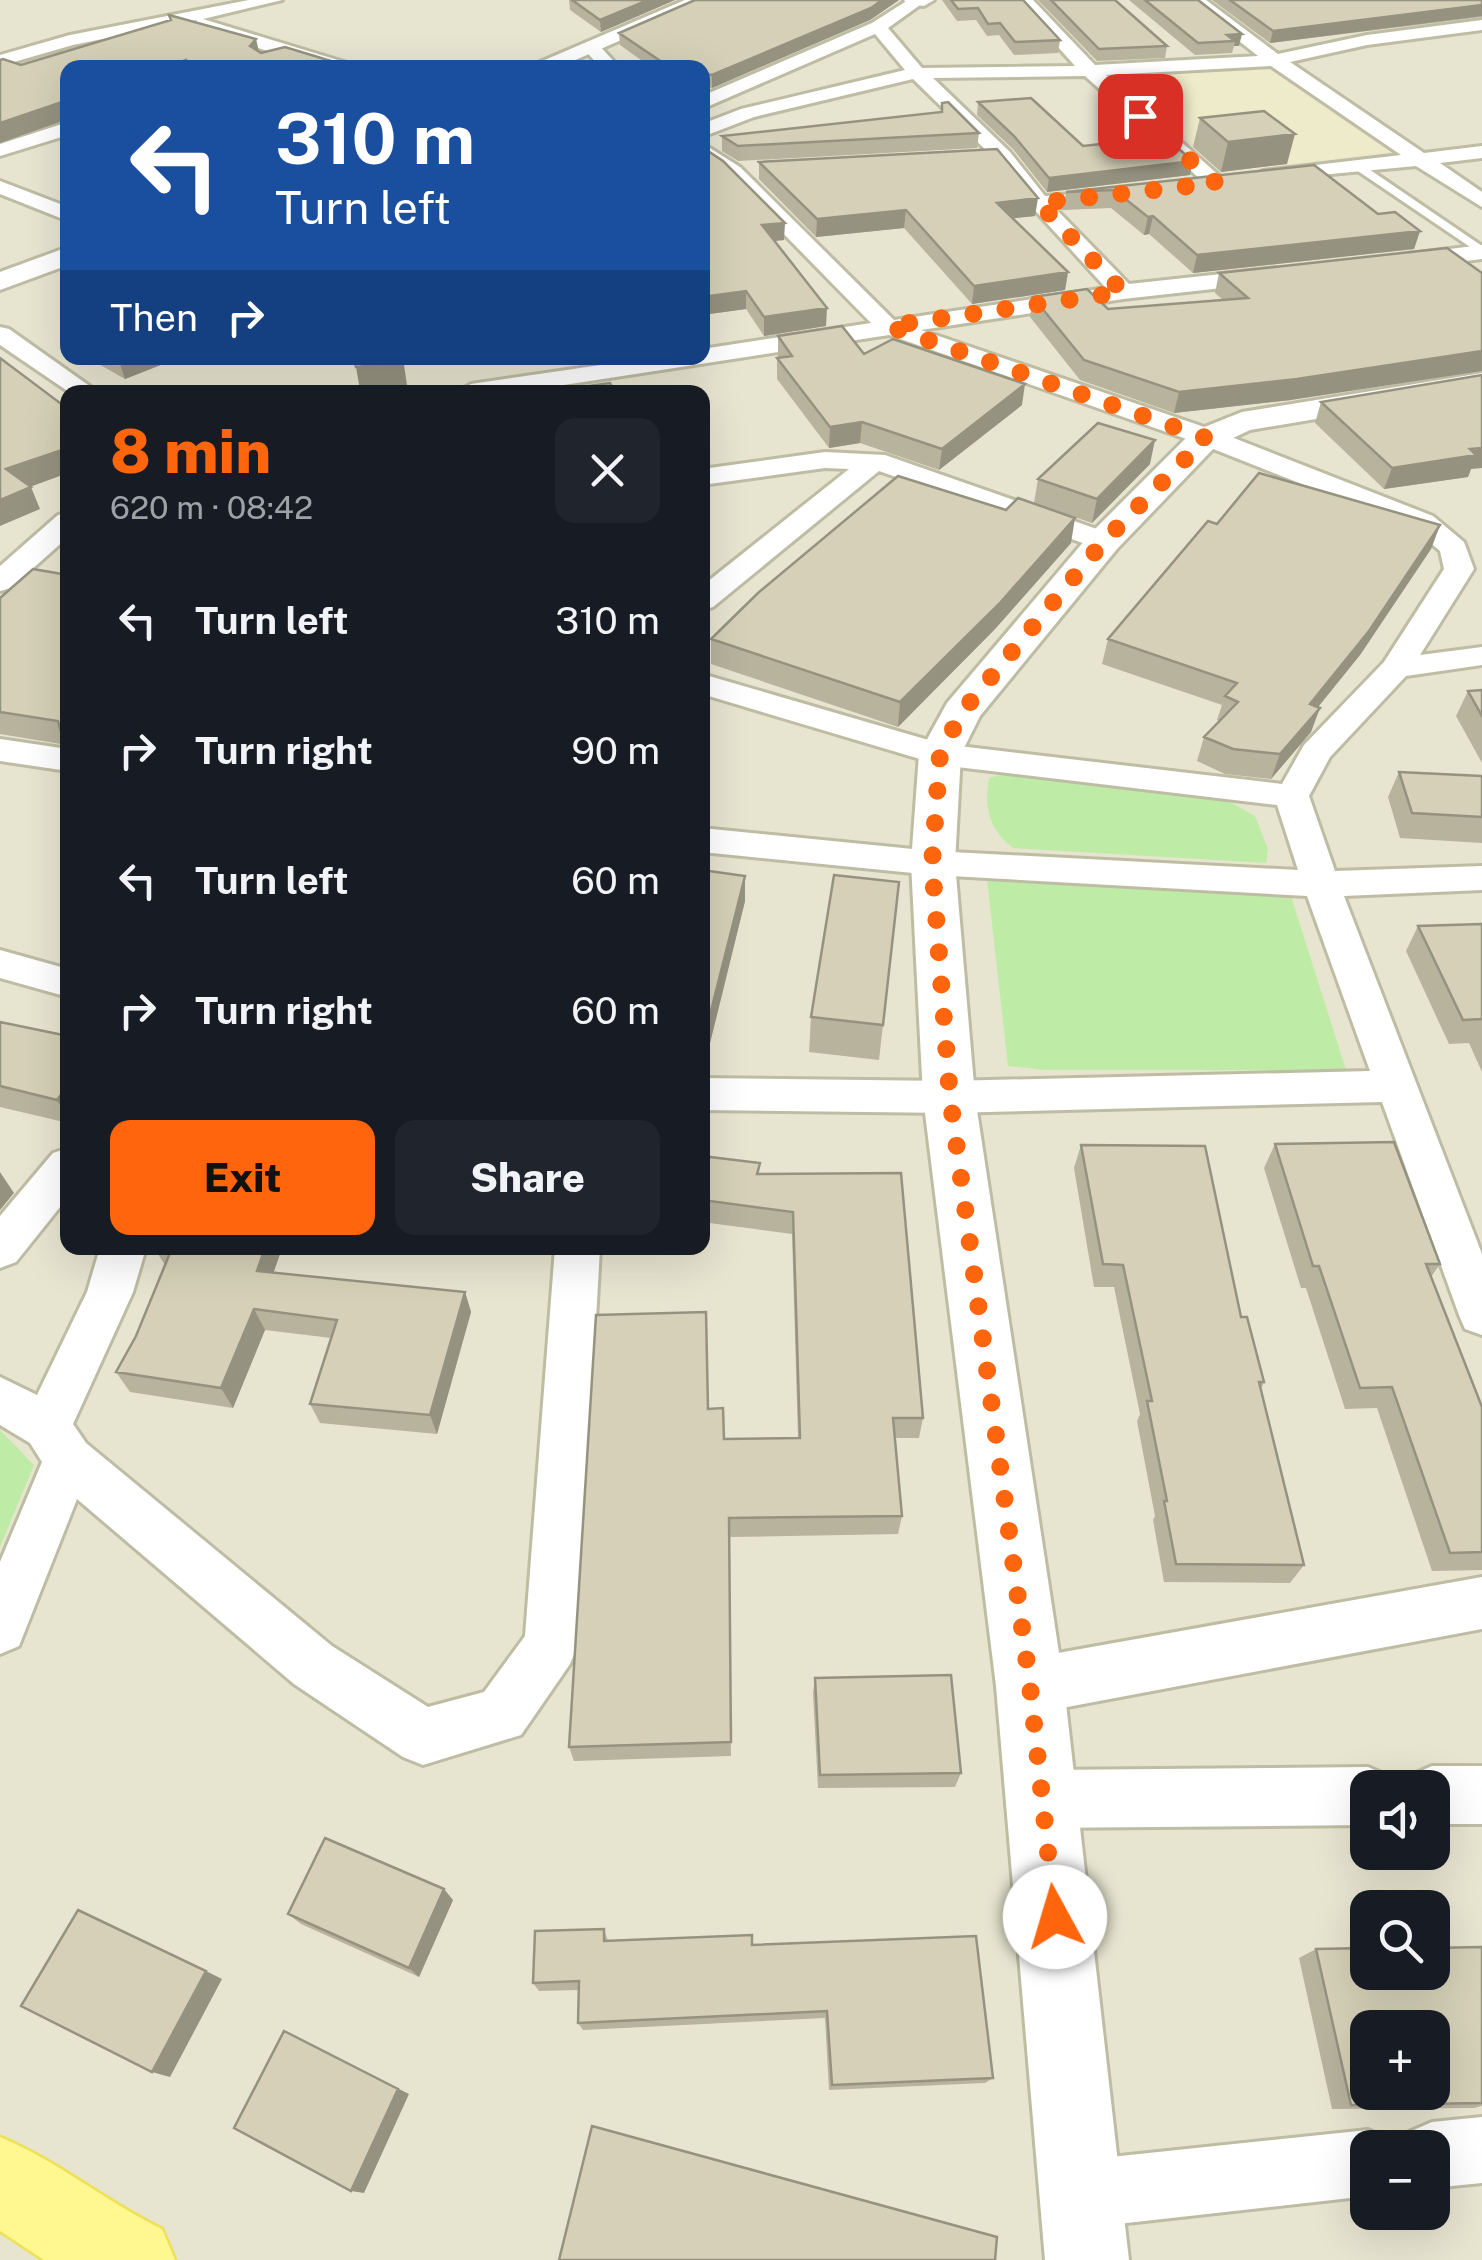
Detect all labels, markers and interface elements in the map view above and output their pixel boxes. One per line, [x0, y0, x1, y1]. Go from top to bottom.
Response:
pin [1098, 74, 1183, 159]
icon: arrive [1113, 89, 1168, 144]
text: 310 m [275, 97, 475, 180]
icon: left [110, 100, 240, 230]
text: Turn left [275, 181, 451, 234]
icon: right [218, 290, 273, 345]
text: Then [110, 295, 198, 340]
text: 8 min [110, 416, 271, 487]
button: close [555, 418, 660, 523]
text: 620 m · 08:42 [110, 489, 313, 526]
icon: left [110, 593, 165, 648]
text: Turn left [195, 598, 349, 643]
text: 310 m [555, 598, 660, 643]
icon: right [110, 723, 165, 778]
text: Turn right [195, 728, 373, 773]
text: 90 m [571, 728, 660, 773]
icon: left [110, 853, 165, 908]
text: Turn left [195, 858, 349, 903]
text: 60 m [571, 858, 660, 903]
icon: right [110, 983, 165, 1038]
text: Turn right [195, 988, 373, 1033]
text: 60 m [571, 988, 660, 1033]
button: Exit [110, 1120, 375, 1235]
button: Share [395, 1120, 660, 1235]
map controls [1350, 1770, 1450, 2230]
button: sound [1350, 1770, 1450, 1870]
position arrow [1003, 1865, 1107, 1969]
button: search [1350, 1890, 1450, 1990]
button: + [1350, 2010, 1450, 2110]
button: − [1350, 2130, 1450, 2230]

